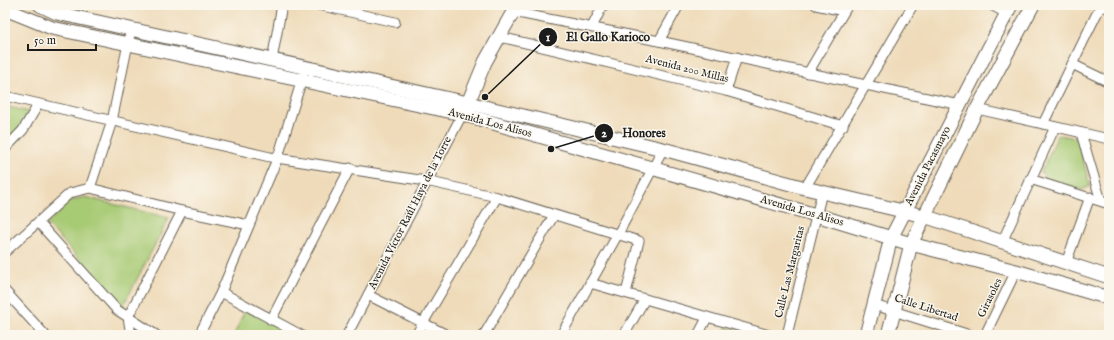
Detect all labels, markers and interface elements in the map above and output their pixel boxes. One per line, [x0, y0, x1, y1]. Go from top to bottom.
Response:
callout: El Gallo Karioco [538, 25, 658, 49]
scale bar [28, 26, 96, 52]
text: 1 [546, 30, 551, 45]
text: El Gallo Karioco [566, 30, 651, 45]
text: 50 m [34, 33, 56, 48]
street label: Avenida 200 Millas [643, 52, 730, 86]
street label: Avenida Los Alisos [446, 105, 533, 141]
callout: Honores [594, 121, 674, 145]
street label: Avenida Pacasmayo [901, 124, 954, 209]
text: 2 [601, 126, 607, 141]
text: Honores [622, 126, 667, 141]
street label: Avenida Víctor Raúl Haya de la Torre [365, 134, 455, 293]
street label: Avenida Los Alisos [758, 192, 845, 230]
street label: Calle Las Margaritas [772, 225, 808, 319]
street label: Girasoles [974, 276, 1006, 320]
street label: Calle Libertad [892, 291, 960, 325]

